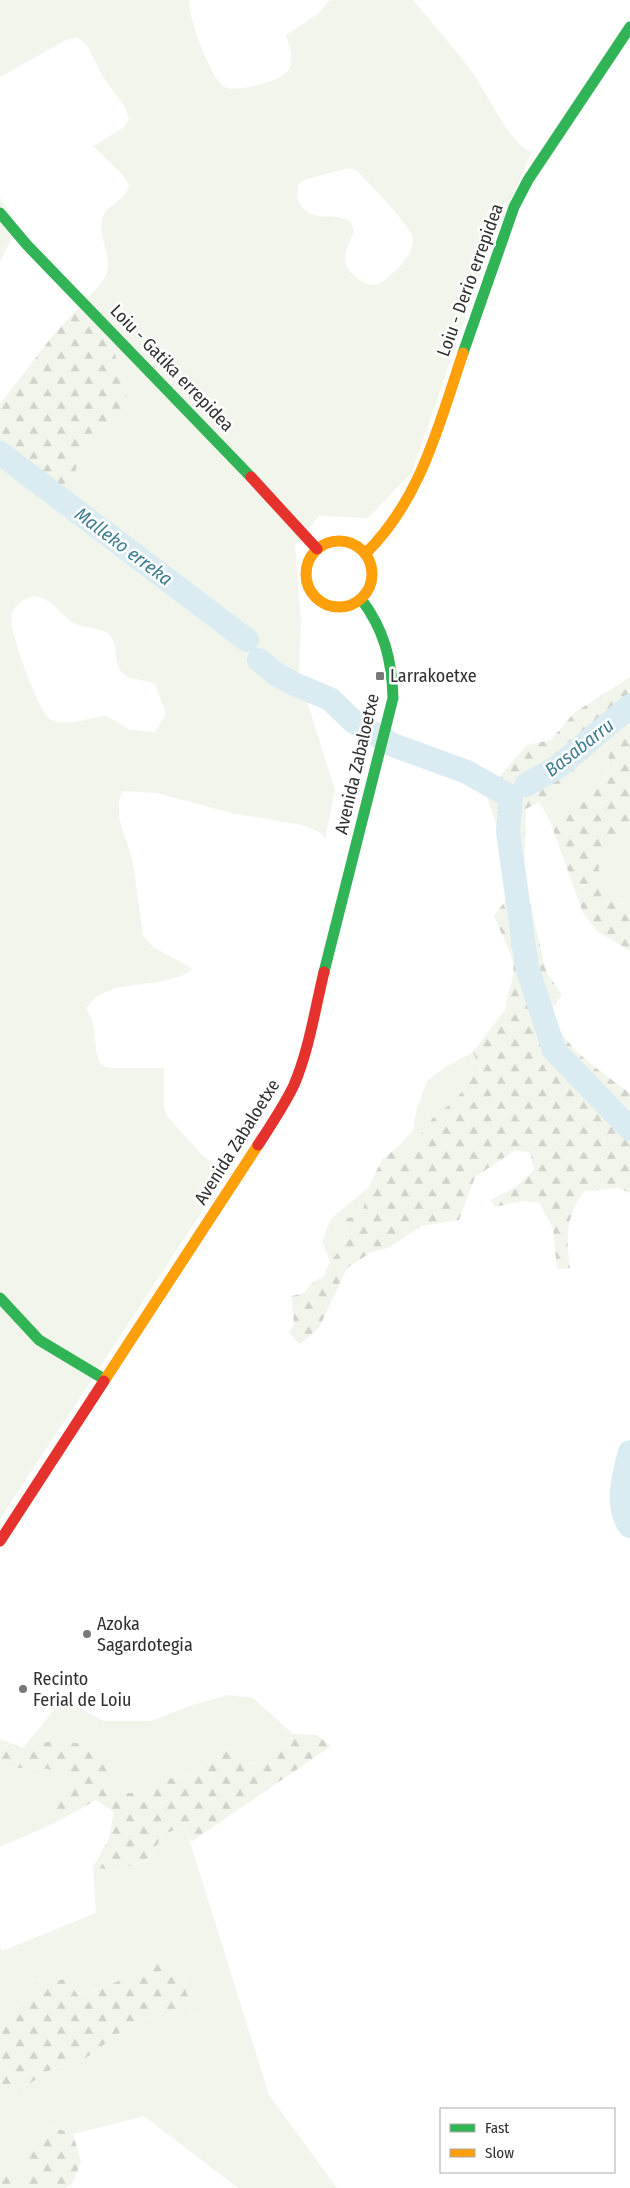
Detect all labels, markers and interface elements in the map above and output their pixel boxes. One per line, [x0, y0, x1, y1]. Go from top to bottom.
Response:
street label: Loiu - Derio errepidea [432, 200, 508, 359]
street label: Loiu - Gatika errepidea [106, 300, 238, 436]
water label: Malleko erreka [71, 502, 177, 590]
place label: Larrakoetxe [390, 665, 477, 687]
marker: Larrakoetxe [374, 670, 386, 682]
street label: Avenida Zabaloetxe [330, 691, 384, 836]
water label: Basabarru [540, 713, 618, 781]
street label: Avenida Zabaloetxe [190, 1075, 284, 1209]
place label: Azoka Sagardotegia [97, 1613, 193, 1656]
marker: Azoka Sagardotegia [81, 1628, 93, 1640]
place label: Recinto Ferial de Loiu [33, 1668, 131, 1711]
marker: Recinto Ferial de Loiu [17, 1683, 29, 1695]
legend [440, 2108, 615, 2173]
text: Fast [485, 2119, 509, 2137]
text: Slow [485, 2144, 514, 2162]

